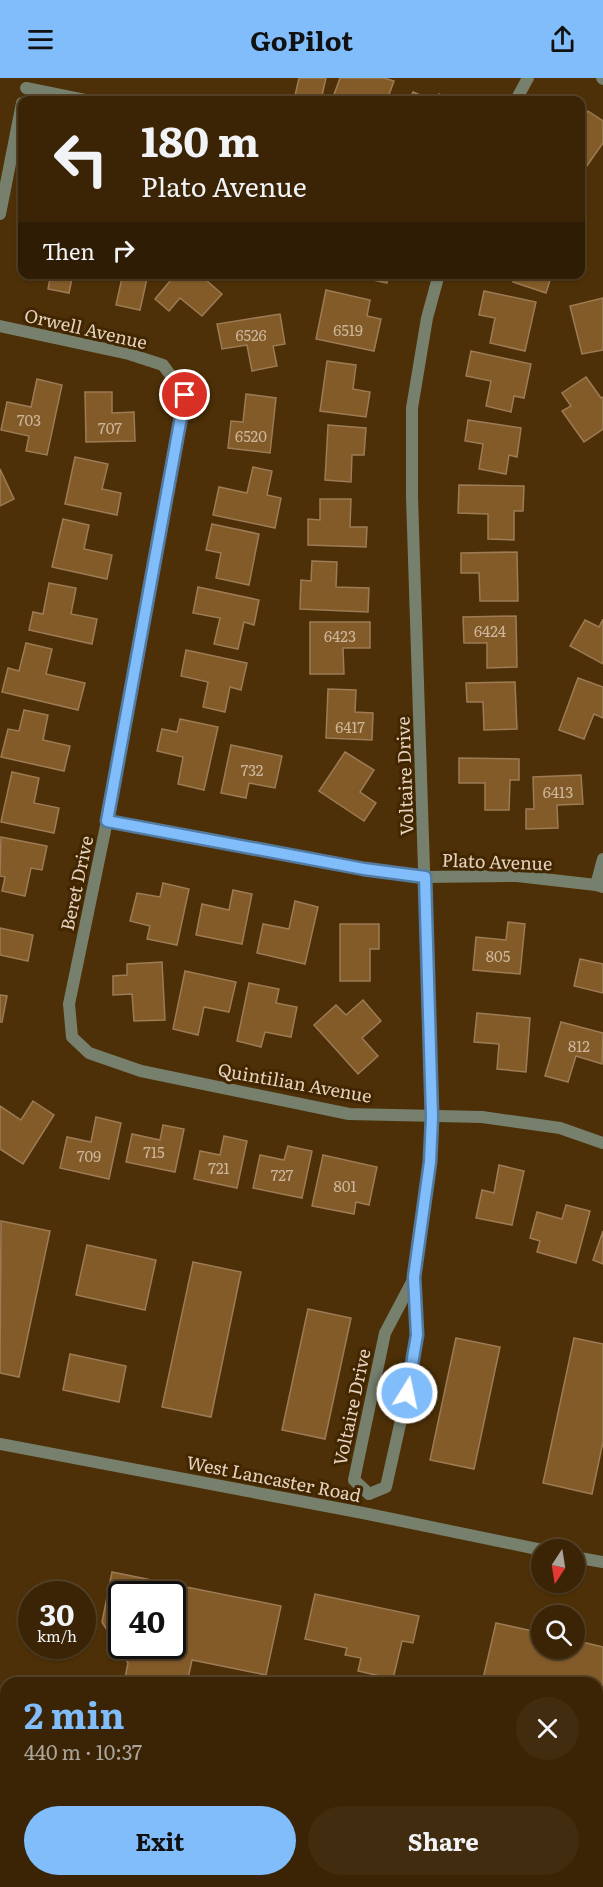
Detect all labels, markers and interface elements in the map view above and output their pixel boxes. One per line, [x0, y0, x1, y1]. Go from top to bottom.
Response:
text: GoPilot [250, 19, 353, 59]
icon: menu [24, 23, 57, 56]
icon: share [546, 23, 579, 56]
text: 180 m [141, 108, 259, 170]
icon: left [42, 120, 120, 198]
text: Plato Avenue [141, 165, 307, 205]
text: Then [42, 234, 95, 267]
icon: right [107, 234, 140, 267]
street label: Orwell Avenue [22, 301, 150, 355]
house number: 6519 [333, 318, 363, 341]
house number: 6526 [235, 323, 267, 346]
pin [159, 369, 210, 420]
icon: arrive [168, 378, 201, 411]
house number: 703 [17, 408, 41, 431]
house number: 707 [98, 416, 122, 439]
house number: 6520 [235, 424, 267, 447]
house number: 6424 [474, 619, 506, 642]
house number: 6423 [324, 624, 356, 647]
house number: 6417 [335, 715, 365, 738]
street label: Voltaire Drive [388, 716, 420, 836]
house number: 732 [241, 758, 264, 781]
house number: 6413 [543, 780, 573, 803]
street label: Beret Drive [53, 833, 99, 933]
street label: Plato Avenue [441, 846, 553, 876]
house number: 805 [486, 944, 511, 967]
house number: 812 [568, 1034, 590, 1057]
street label: Quintilian Avenue [216, 1055, 374, 1109]
house number: 715 [143, 1140, 165, 1163]
house number: 709 [77, 1144, 101, 1167]
house number: 721 [208, 1156, 230, 1179]
house number: 727 [271, 1163, 294, 1186]
house number: 801 [333, 1174, 357, 1197]
street label: Voltaire Drive [325, 1346, 377, 1468]
position arrow [375, 1361, 439, 1425]
street label: West Lancaster Road [184, 1448, 364, 1508]
north arrow [531, 1539, 585, 1593]
map controls [531, 1539, 585, 1659]
speed limit sign: 40 [108, 1581, 186, 1659]
text: 30 [39, 1591, 75, 1635]
button: search [531, 1605, 585, 1659]
text: km/h [37, 1624, 77, 1647]
text: 2 min [24, 1687, 125, 1740]
button: close [516, 1697, 579, 1760]
text: 440 m · 10:37 [24, 1736, 142, 1766]
button: Exit [24, 1806, 296, 1875]
button: Share [308, 1806, 579, 1875]

